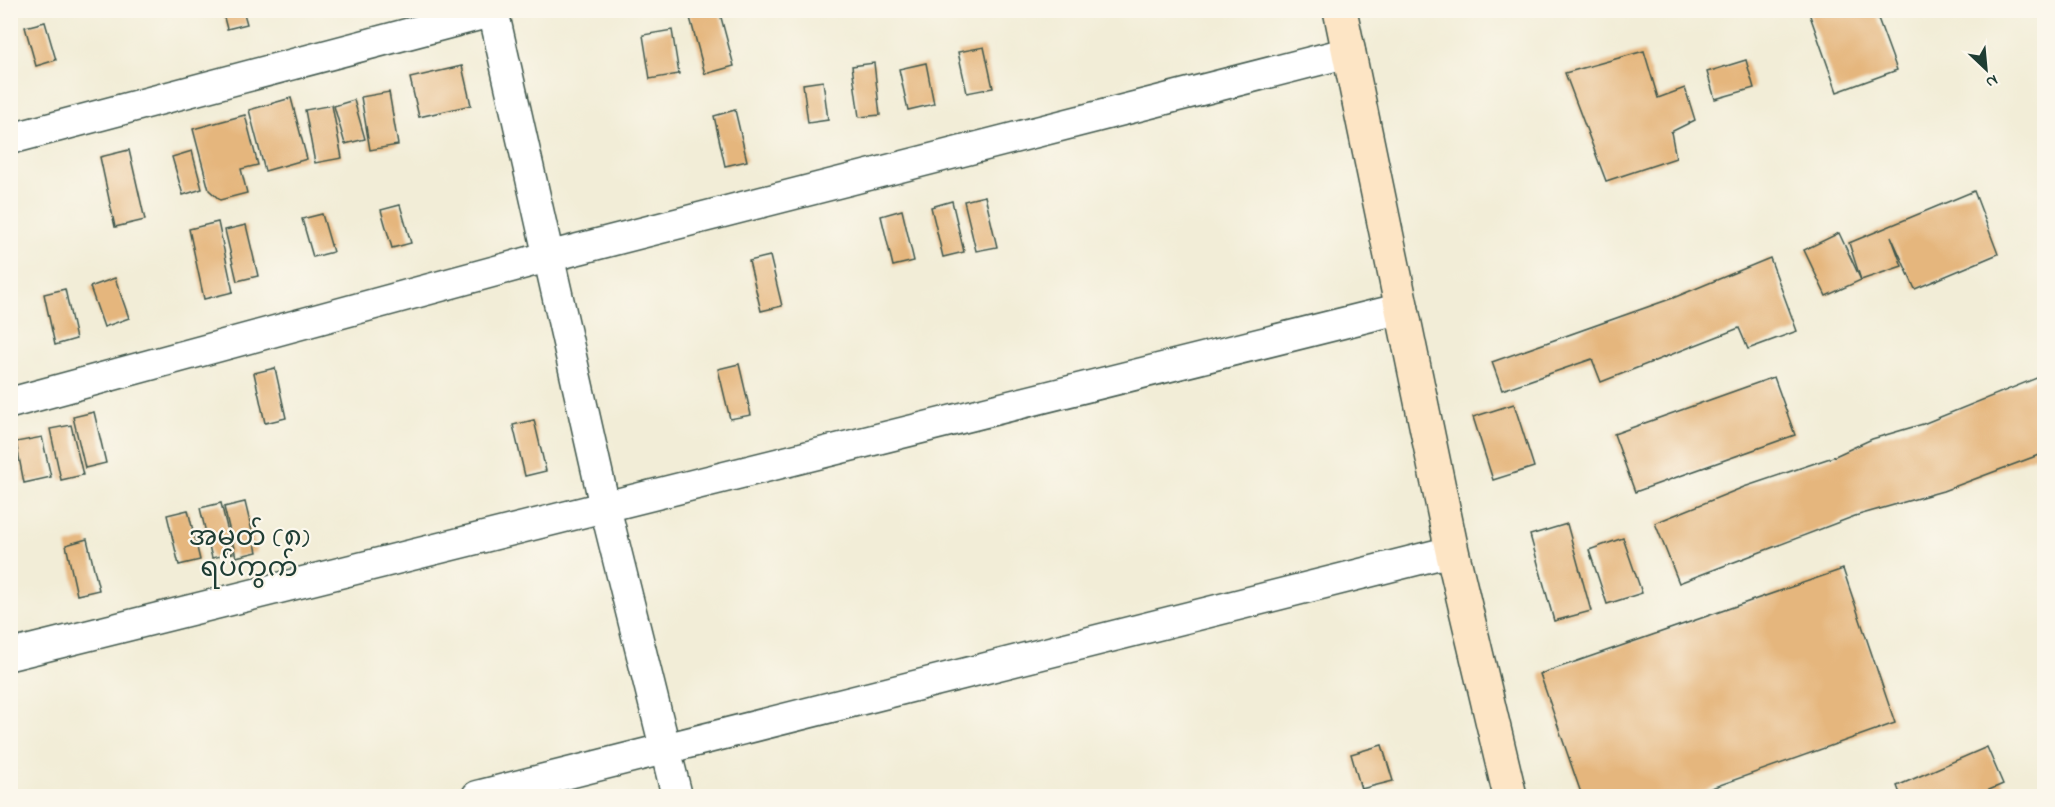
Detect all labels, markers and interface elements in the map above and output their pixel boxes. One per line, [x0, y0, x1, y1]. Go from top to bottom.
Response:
north arrow [1956, 39, 2016, 99]
text: N [1981, 68, 2002, 94]
district label: အမှတ် (၈) ရပ်ကွက် [188, 517, 310, 589]

